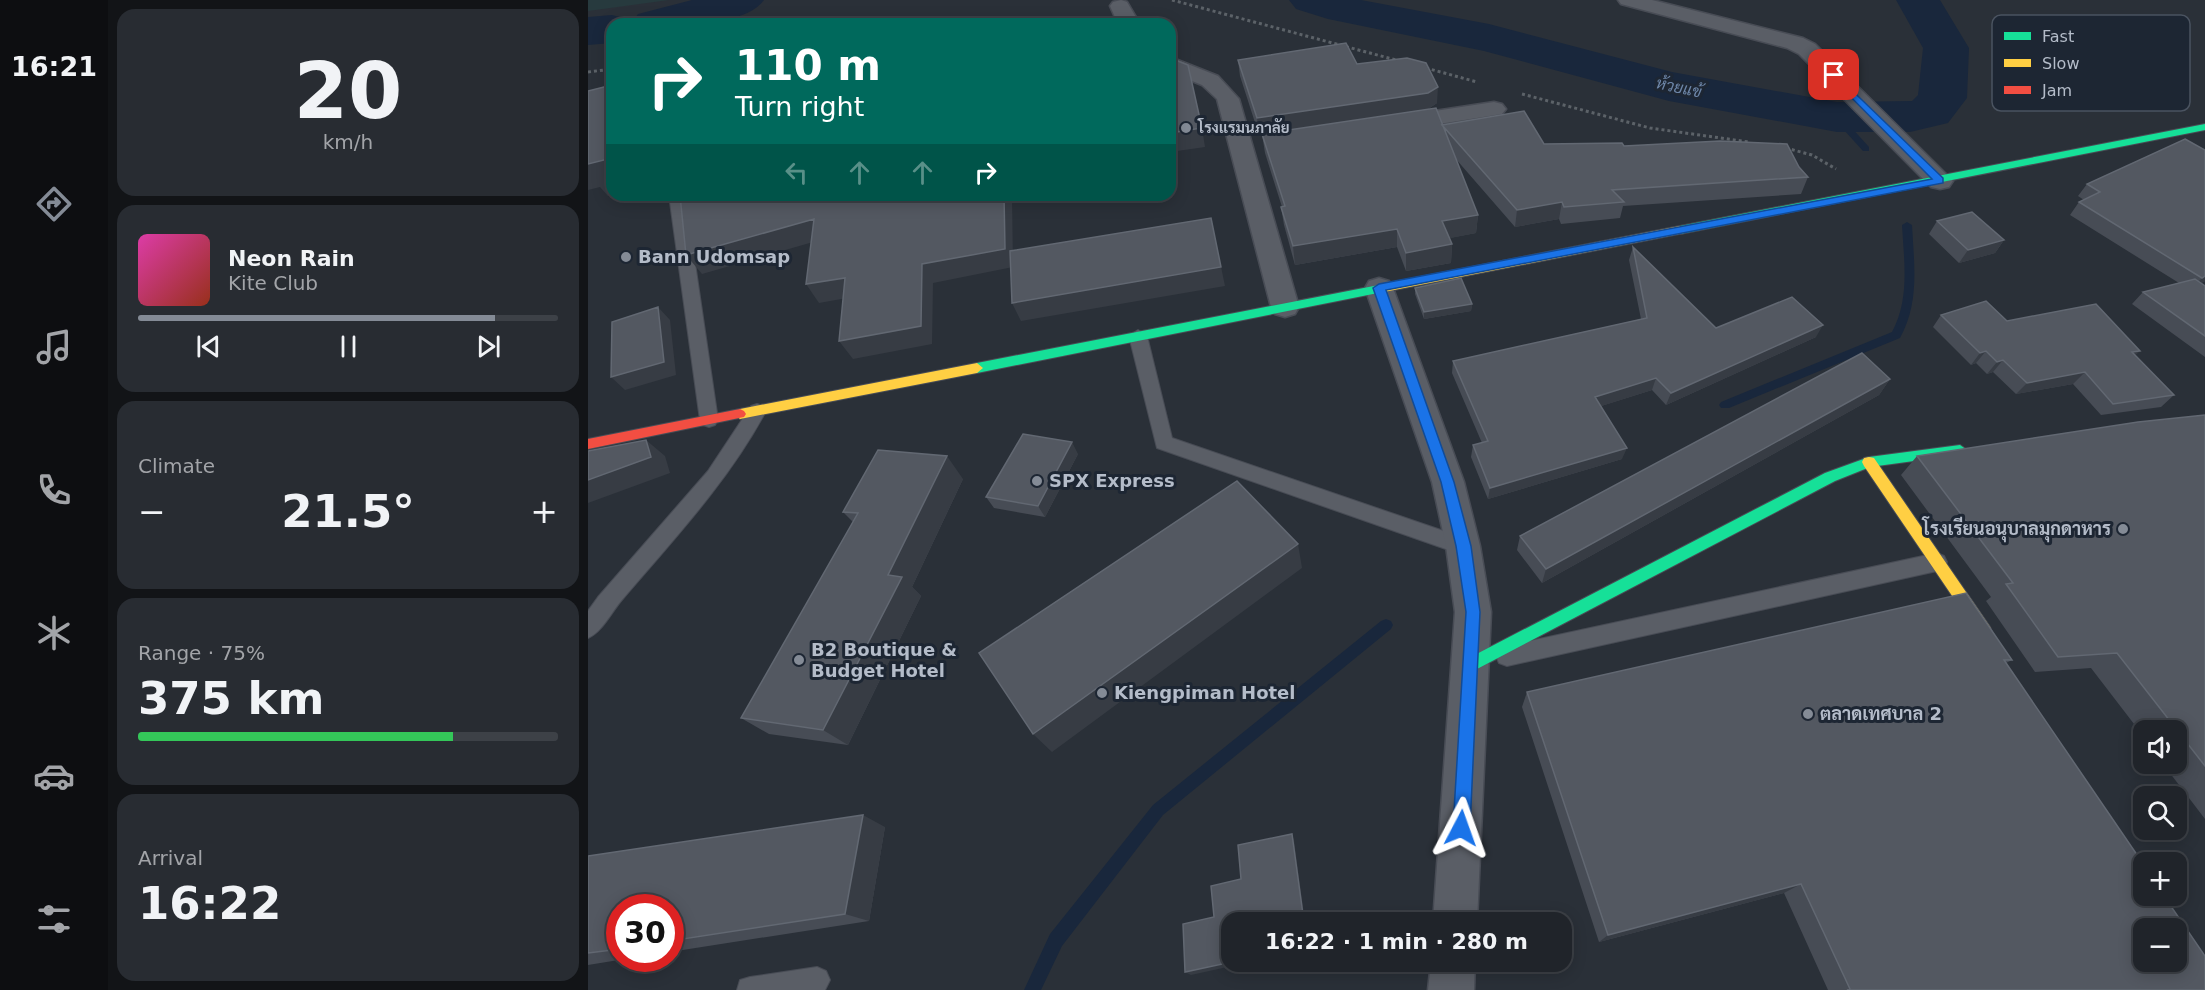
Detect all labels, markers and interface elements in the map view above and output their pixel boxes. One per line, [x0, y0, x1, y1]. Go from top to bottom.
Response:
legend [1992, 15, 2190, 111]
text: Fast [2042, 27, 2074, 46]
text: 110 m [735, 41, 881, 90]
icon: right [636, 42, 714, 120]
text: 20 [294, 46, 402, 136]
pin [1808, 49, 1859, 100]
text: 16:21 [11, 51, 97, 82]
text: Slow [2042, 54, 2079, 73]
icon: arrive [1817, 58, 1850, 91]
water label: ห้วยแข้ [1654, 71, 1707, 102]
text: Jam [2041, 81, 2072, 100]
text: Turn right [735, 91, 864, 122]
place label: โรงแรมนภาลัย [1197, 117, 1290, 137]
marker: โรงแรมนภาลัย [1179, 121, 1193, 135]
text: km/h [323, 130, 373, 154]
icon: left [780, 156, 813, 189]
icon: ahead [843, 156, 876, 189]
icon: ahead [906, 156, 939, 189]
icon: right [969, 156, 1002, 189]
icon: directions [33, 183, 75, 225]
text: Neon Rain [228, 246, 355, 271]
place label: Bann Udomsap [638, 246, 790, 267]
marker: Bann Udomsap [619, 250, 633, 264]
text: Kite Club [228, 271, 318, 295]
icon: music [33, 326, 75, 368]
icon: previous [192, 330, 225, 363]
icon: pause [332, 330, 365, 363]
icon: next [472, 330, 505, 363]
text: Climate [138, 454, 215, 478]
icon: phone [33, 469, 75, 511]
place label: SPX Express [1049, 470, 1175, 491]
marker: SPX Express [1030, 474, 1044, 488]
text: 21.5° [281, 485, 415, 538]
text: − [138, 492, 166, 531]
text: + [530, 492, 558, 531]
place label: โรงเรียนอนุบาลมุกดาหาร [1922, 516, 2111, 543]
marker: โรงเรียนอนุบาลมุกดาหาร [2116, 522, 2130, 536]
icon: climate [33, 612, 75, 654]
place label: B2 Boutique & Budget Hotel [811, 639, 957, 681]
text: Range · 75% [138, 641, 265, 665]
marker: B2 Boutique & Budget Hotel [792, 653, 806, 667]
text: 375 km [138, 672, 324, 725]
place label: Kiengpiman Hotel [1114, 682, 1295, 703]
marker: Kiengpiman Hotel [1095, 686, 1109, 700]
place label: ตลาดเทศบาล 2 [1820, 703, 1942, 724]
marker: ตลาดเทศบาล 2 [1801, 707, 1815, 721]
map controls [2133, 720, 2187, 972]
button: sound [2133, 720, 2187, 774]
icon: car [33, 755, 75, 797]
button: search [2133, 786, 2187, 840]
position arrow [1429, 796, 1493, 860]
text: Arrival [138, 846, 203, 870]
button: + [2133, 852, 2187, 906]
text: 16:22 [138, 877, 281, 930]
speed limit sign: 30 [606, 894, 684, 972]
icon: filters [33, 898, 75, 940]
button: − [2133, 918, 2187, 972]
text: 16:22 · 1 min · 280 m [1265, 929, 1528, 954]

